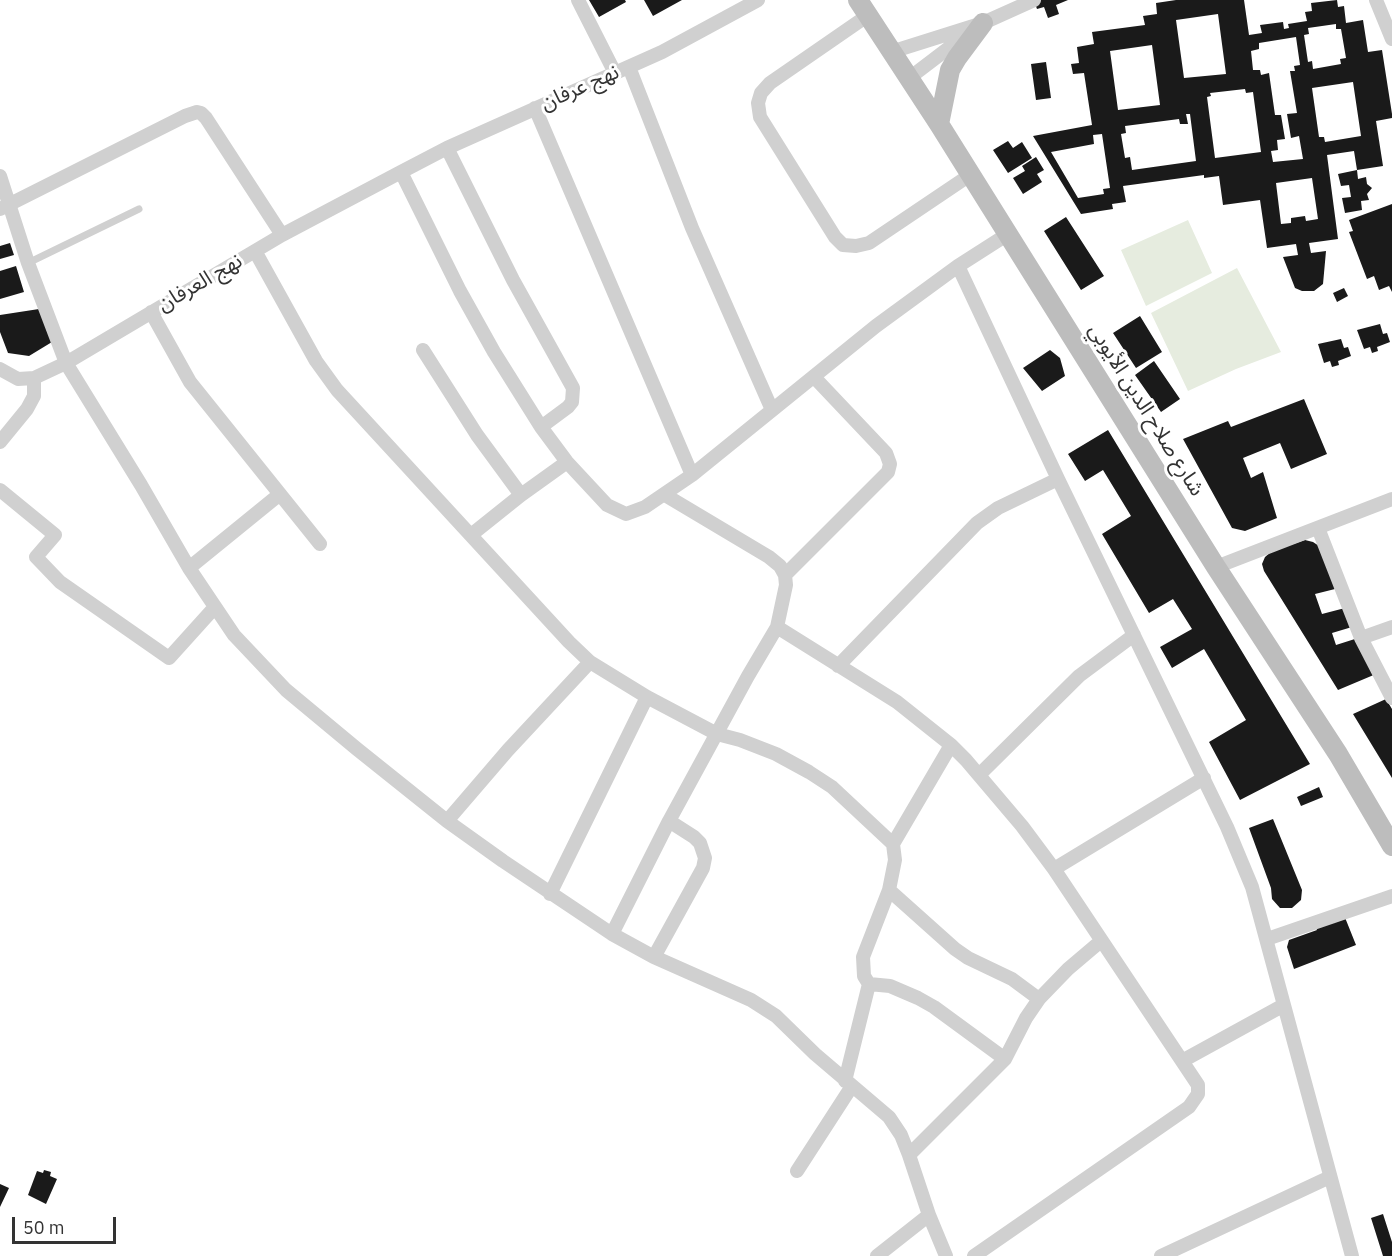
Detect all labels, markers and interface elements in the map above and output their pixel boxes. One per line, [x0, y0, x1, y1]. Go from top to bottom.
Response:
street label: نهج عرفان [537, 60, 623, 116]
street label: نهج العرفان [153, 249, 247, 317]
street label: شارع صلاح الدين الأيوبي [1083, 319, 1209, 501]
scale bar [15, 1205, 118, 1243]
text: 50 m [23, 1216, 65, 1239]

